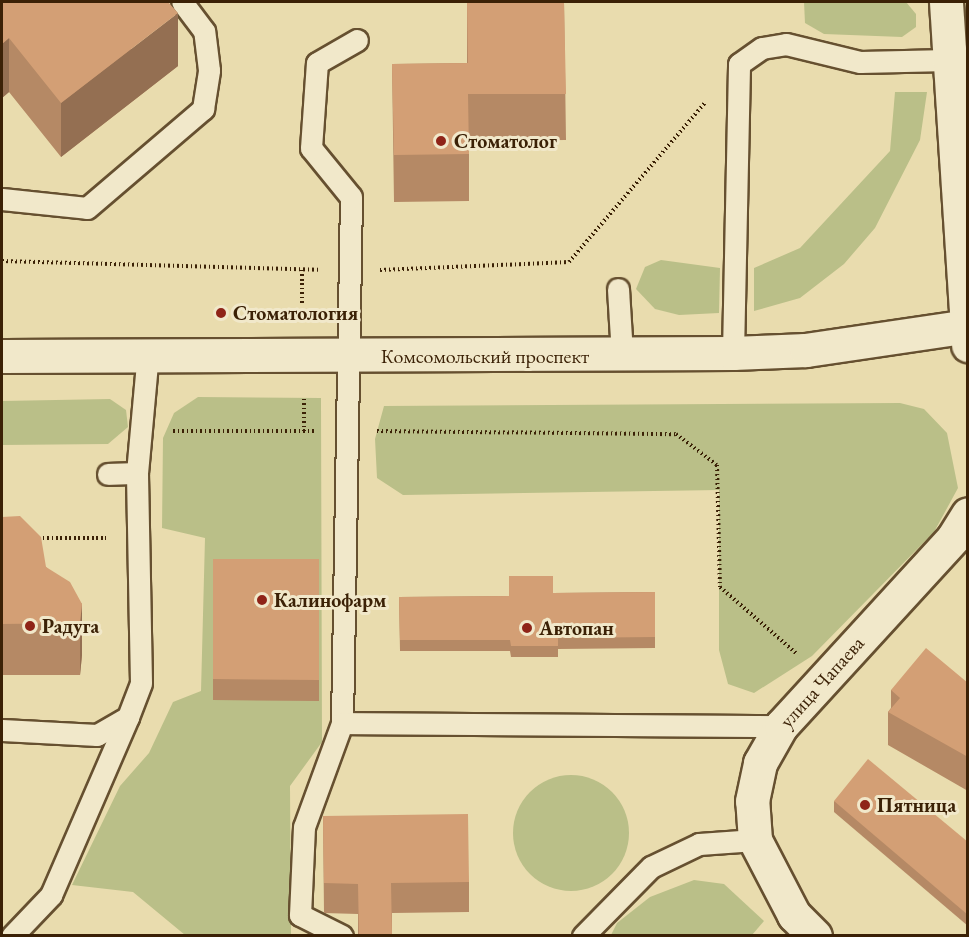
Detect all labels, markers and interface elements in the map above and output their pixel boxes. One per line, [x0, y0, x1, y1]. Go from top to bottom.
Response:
place label: Стоматолог [454, 129, 557, 153]
marker: Стоматолог [432, 132, 450, 150]
place label: Стоматология [233, 301, 358, 325]
marker: Стоматология [214, 306, 228, 320]
street label: Комсомольский проспект [381, 344, 589, 368]
place label: Калинофарм [274, 588, 387, 612]
marker: Калинофарм [255, 593, 269, 607]
place label: Радуга [42, 614, 99, 638]
place label: Автопан [539, 616, 614, 640]
marker: Радуга [23, 619, 37, 633]
marker: Автопан [520, 621, 534, 635]
street label: улица Чапаева [775, 631, 869, 733]
place label: Пятница [877, 793, 956, 817]
marker: Пятница [858, 798, 872, 812]

